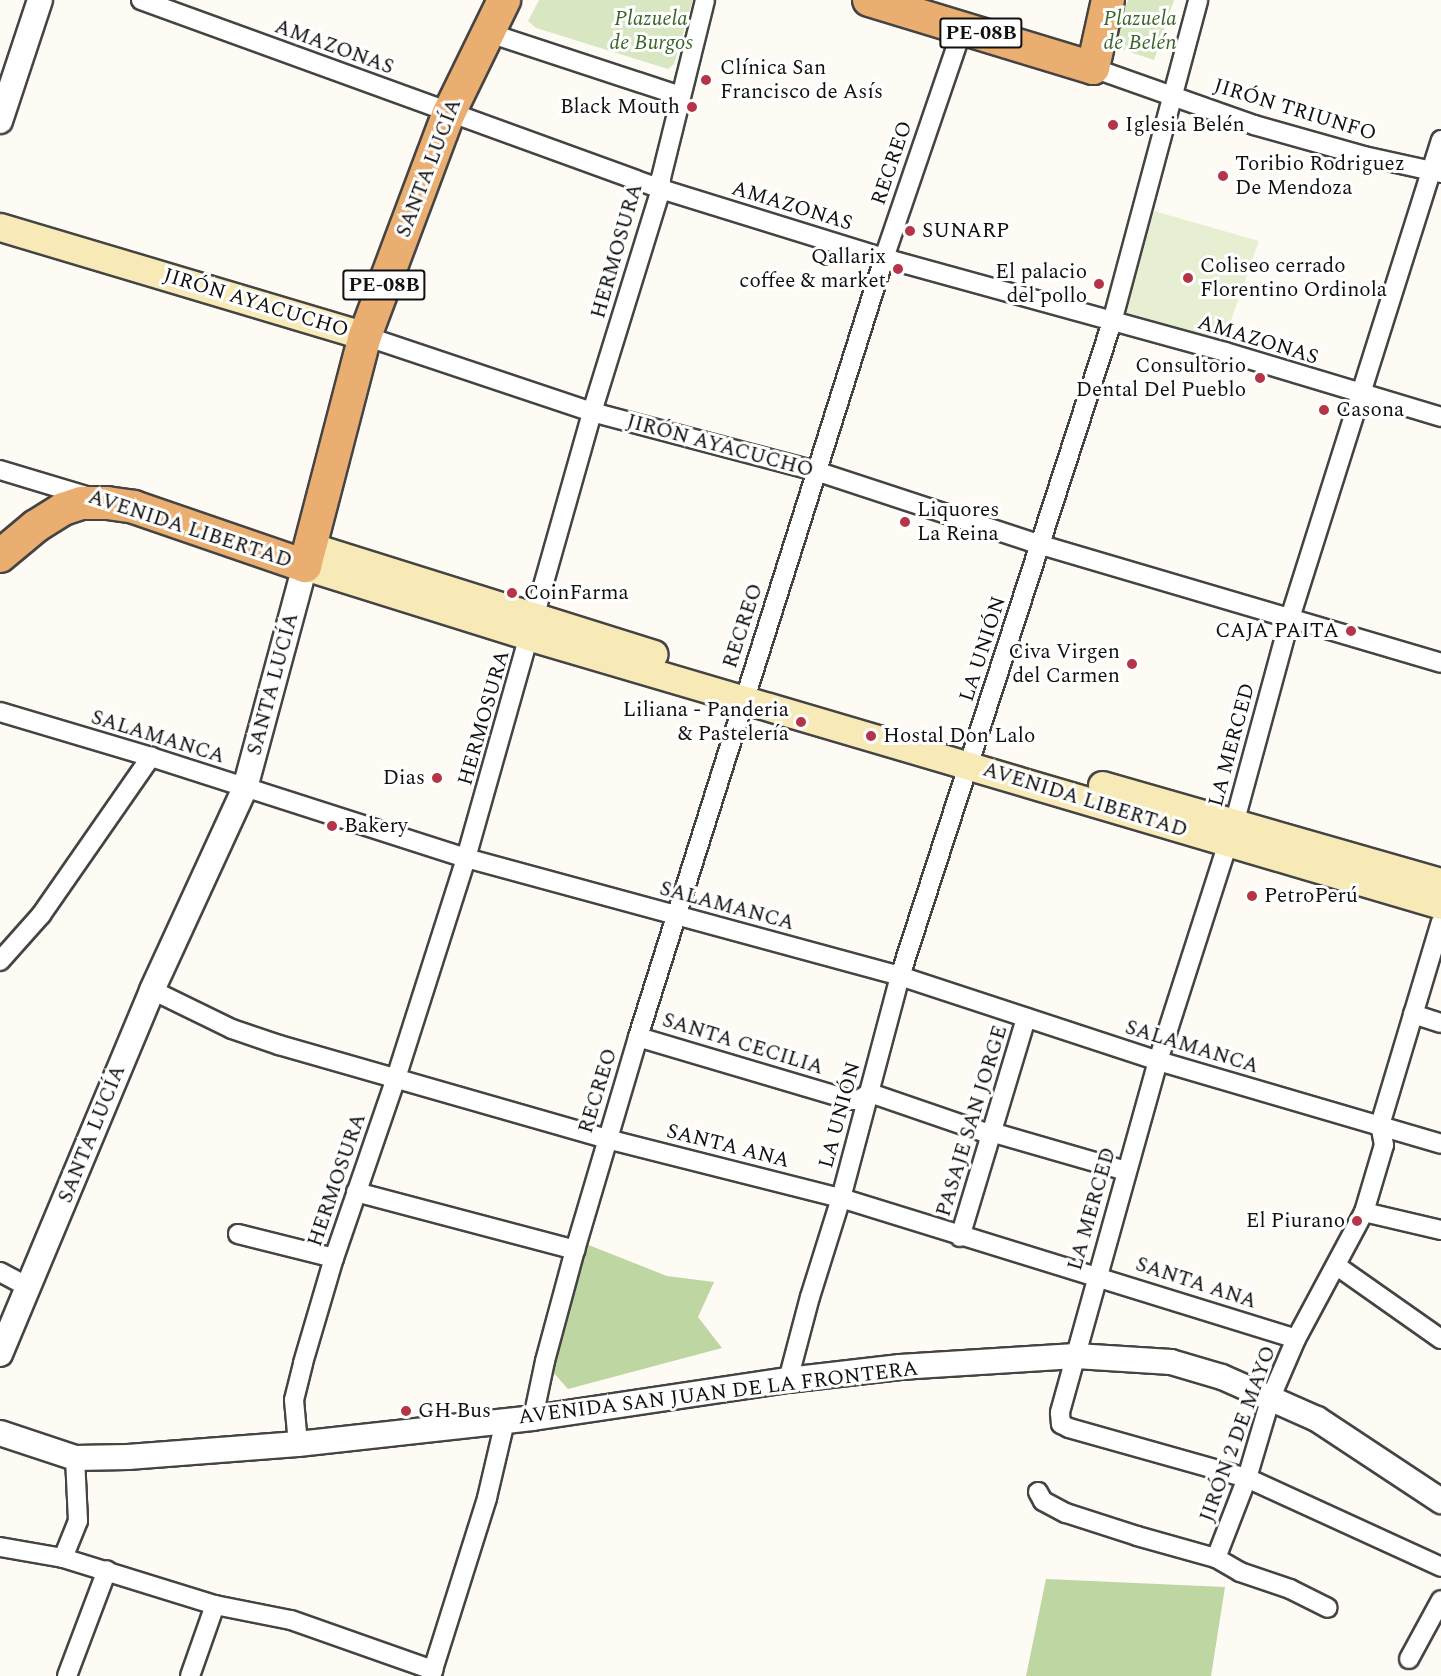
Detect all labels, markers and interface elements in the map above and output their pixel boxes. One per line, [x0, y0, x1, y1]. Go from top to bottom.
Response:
park label: Plazuela de Burgos [609, 6, 693, 56]
park label: Plazuela de Belén [1103, 6, 1177, 56]
street label: AMAZONAS [271, 14, 397, 80]
road number: PE-08B [939, 16, 1023, 50]
place label: Clínica San Francisco de Asís [720, 55, 883, 105]
marker: Clínica San Francisco de Asís [697, 71, 715, 89]
street label: JIRÓN TRIUNFO [1211, 73, 1379, 147]
place label: Black Mouth [560, 94, 680, 120]
street label: SANTA LUCÍA [391, 95, 467, 241]
marker: Black Mouth [685, 100, 699, 114]
place label: Iglesia Belén [1125, 112, 1245, 138]
street label: RECREO [866, 118, 918, 208]
marker: Iglesia Belén [1106, 118, 1120, 132]
place label: Toribio Rodriguez De Mendoza [1235, 151, 1405, 201]
marker: Toribio Rodriguez De Mendoza [1216, 169, 1230, 183]
street label: AMAZONAS [729, 176, 855, 236]
street label: HERMOSURA [586, 181, 648, 321]
place label: SUNARP [922, 218, 1009, 244]
marker: SUNARP [903, 224, 917, 238]
place label: Qallarix coffee & market [739, 244, 886, 294]
place label: Coliseo cerrado Florentino Ordinola [1200, 253, 1387, 303]
place label: El palacio del pollo [995, 259, 1087, 309]
marker: Qallarix coffee & market [891, 262, 905, 276]
street label: JIRÓN AYACUCHO [160, 263, 352, 343]
road number: PE-08B [342, 268, 426, 302]
marker: Coliseo cerrado Florentino Ordinola [1181, 271, 1195, 285]
marker: El palacio del pollo [1092, 277, 1106, 291]
street label: AMAZONAS [1195, 310, 1321, 370]
place label: Consultorio Dental Del Pueblo [1076, 353, 1246, 403]
marker: Consultorio Dental Del Pueblo [1251, 369, 1269, 387]
place label: Casona [1336, 397, 1404, 423]
marker: Casona [1317, 403, 1331, 417]
street label: JIRÓN AYACUCHO [624, 409, 816, 483]
street label: AVENIDA LIBERTAD [85, 484, 295, 574]
place label: Liquores La Reina [917, 497, 999, 547]
marker: Liquores La Reina [898, 515, 912, 529]
place label: CoinFarma [524, 580, 629, 606]
street label: RECREO [718, 581, 768, 671]
marker: CoinFarma [505, 586, 519, 600]
street label: LA UNIÓN [954, 593, 1012, 705]
street label: SANTA LUCÍA [242, 610, 304, 758]
place label: CAJA PAITA [1215, 618, 1339, 644]
marker: CAJA PAITA [1344, 624, 1358, 638]
place label: Civa Virgen del Carmen [1008, 639, 1120, 689]
street label: HERMOSURA [453, 648, 515, 788]
marker: Civa Virgen del Carmen [1125, 657, 1139, 671]
street label: LA MERCED [1203, 681, 1261, 809]
place label: Liliana - Panderia & Pastelería [623, 697, 789, 747]
street label: SALAMANCA [88, 705, 228, 769]
marker: Liliana - Panderia & Pastelería [794, 715, 808, 729]
place label: Hostal Don Lalo [883, 723, 1035, 749]
marker: Hostal Don Lalo [864, 729, 878, 743]
street label: AVENIDA LIBERTAD [980, 757, 1190, 843]
place label: Dias [383, 765, 425, 791]
marker: Dias [430, 771, 444, 785]
place label: Bakery [344, 813, 408, 839]
marker: Bakery [325, 819, 339, 833]
street label: SALAMANCA [657, 876, 797, 936]
place label: PetroPerú [1264, 883, 1358, 909]
marker: PetroPerú [1245, 889, 1259, 903]
street label: SANTA CECILIA [659, 1007, 827, 1081]
street label: SALAMANCA [1122, 1015, 1262, 1079]
street label: PASAJE SAN JORGE [931, 1022, 1013, 1220]
street label: RECREO [573, 1046, 623, 1136]
street label: LA UNIÓN [814, 1059, 866, 1171]
street label: SANTA LUCÍA [53, 1061, 131, 1207]
street label: HERMOSURA [302, 1110, 372, 1250]
street label: SANTA ANA [664, 1119, 792, 1173]
street label: LA MERCED [1062, 1145, 1122, 1273]
place label: El Piurano [1246, 1208, 1345, 1234]
marker: El Piurano [1350, 1214, 1364, 1228]
street label: SANTA ANA [1132, 1252, 1260, 1314]
street label: JIRÓN 2 DE MAYO [1194, 1343, 1282, 1525]
street label: AVENIDA SAN JUAN DE LA FRONTERA [517, 1356, 919, 1430]
place label: GH Bus [418, 1398, 491, 1424]
marker: GH Bus [399, 1404, 413, 1418]

